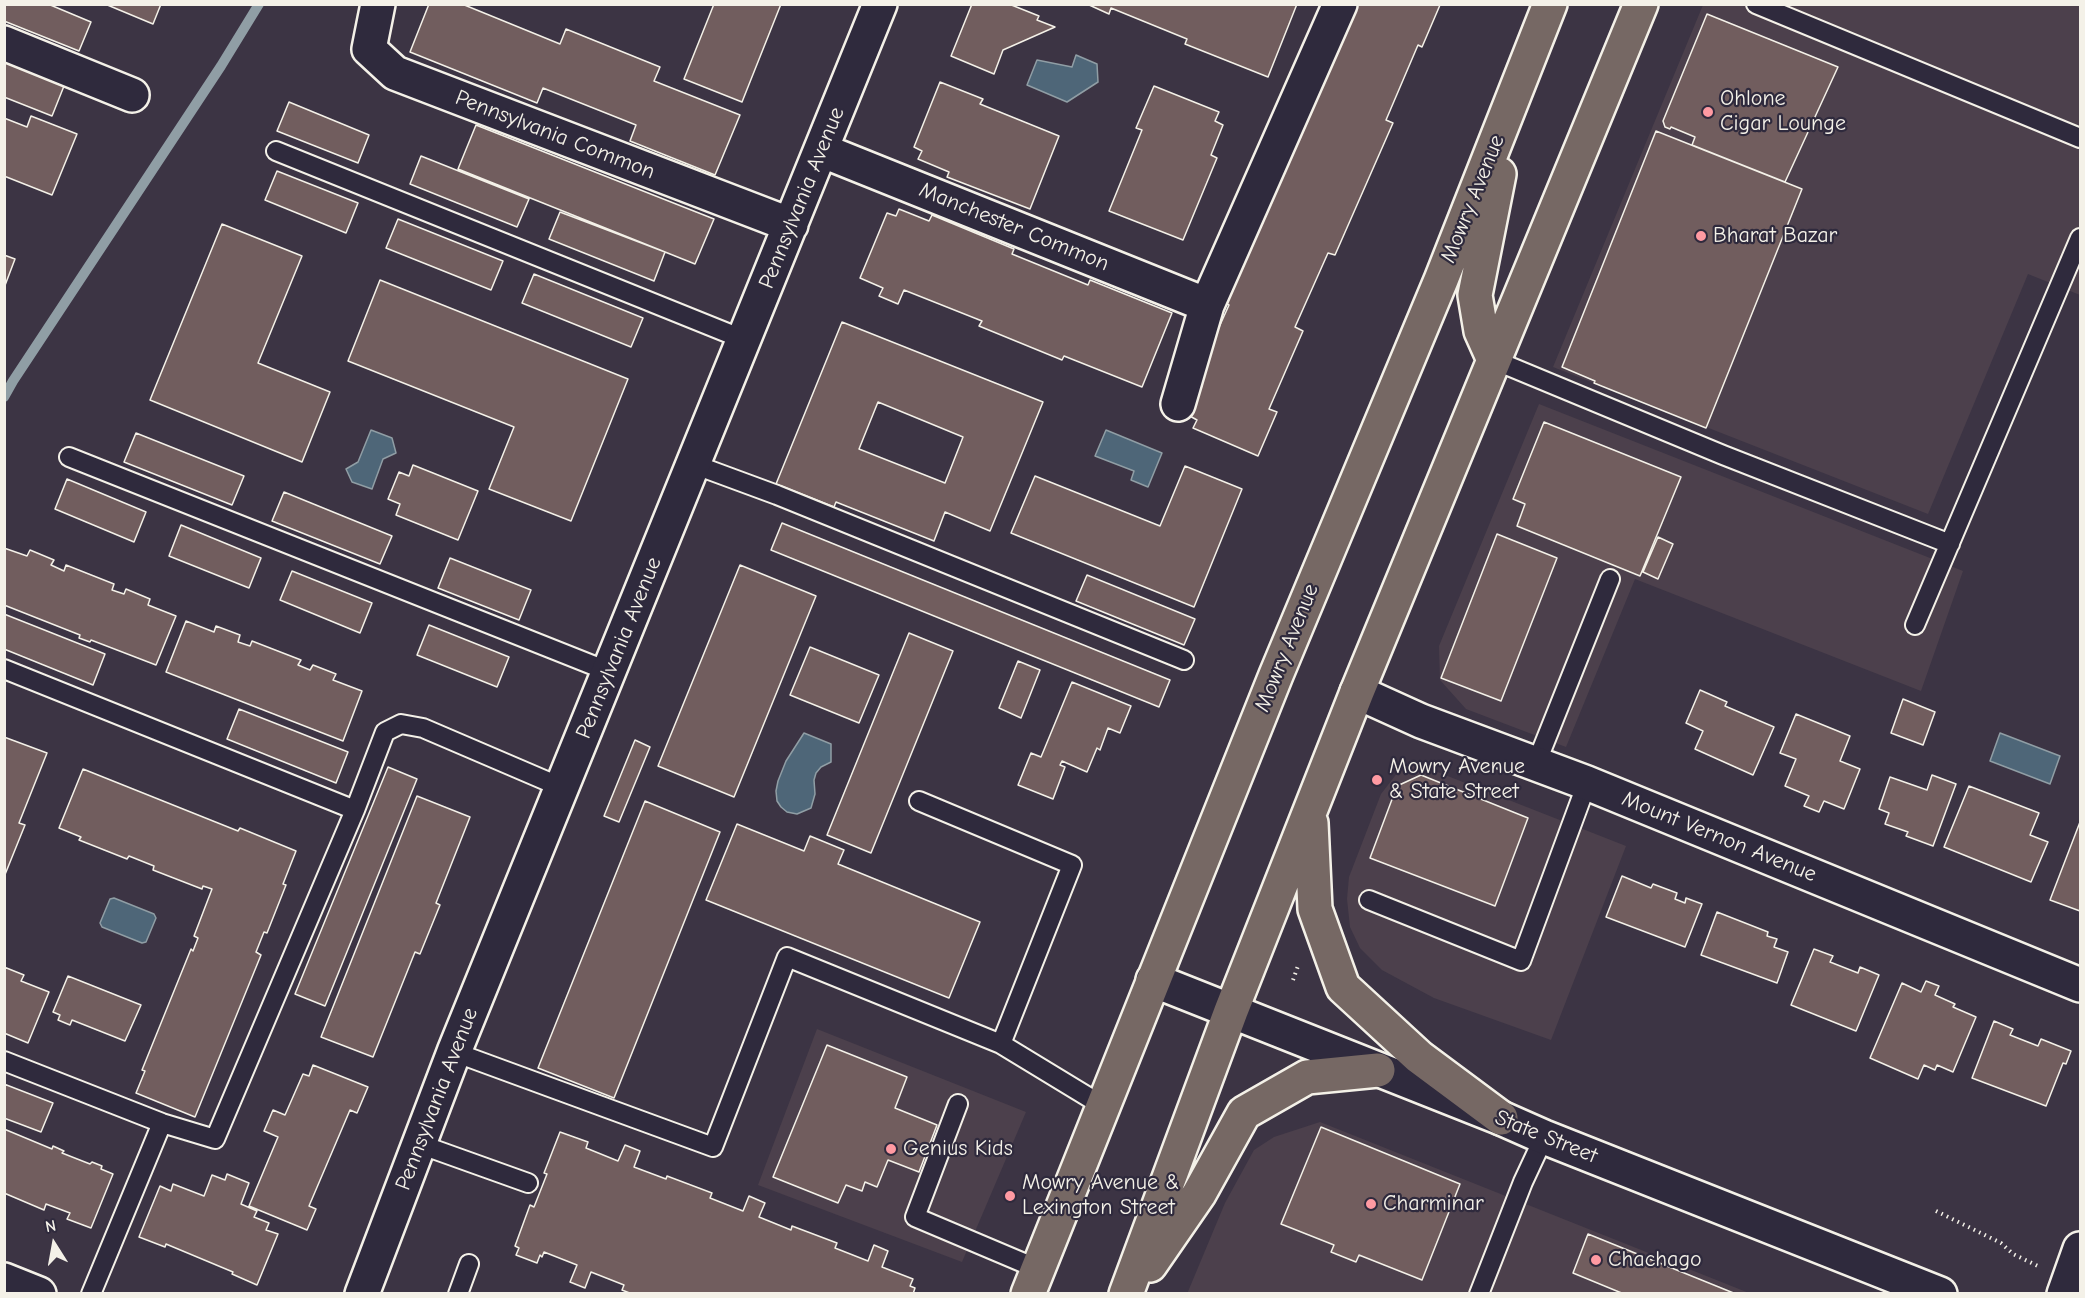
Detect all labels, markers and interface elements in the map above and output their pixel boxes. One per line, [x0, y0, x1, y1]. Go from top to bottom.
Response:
street label: Pennsylvania Common [451, 85, 659, 185]
place label: Ohlone Cigar Lounge [1720, 86, 1846, 138]
street label: Pennsylvania Avenue [754, 103, 850, 293]
marker: Ohlone Cigar Lounge [1701, 105, 1715, 119]
street label: Mowry Avenue [1435, 131, 1511, 267]
street label: Manchester Common [915, 177, 1113, 277]
place label: Bharat Bazar [1713, 223, 1837, 249]
marker: Bharat Bazar [1694, 229, 1708, 243]
street label: Pennsylvania Avenue [571, 553, 667, 743]
street label: Mowry Avenue [1249, 580, 1325, 716]
place label: Mowry Avenue & State Street [1389, 754, 1525, 806]
marker: Mowry Avenue & State Street [1370, 773, 1384, 787]
street label: Mount Vernon Avenue [1618, 786, 1820, 888]
street label: Pennsylvania Avenue [390, 1004, 484, 1194]
street label: State Street [1491, 1104, 1601, 1170]
place label: Genius Kids [903, 1136, 1013, 1162]
marker: Genius Kids [884, 1142, 898, 1156]
place label: Mowry Avenue & Lexington Street [1022, 1170, 1179, 1222]
marker: Mowry Avenue & Lexington Street [1003, 1189, 1017, 1203]
place label: Charminar [1383, 1191, 1484, 1217]
marker: Charminar [1364, 1197, 1378, 1211]
north arrow [24, 1214, 84, 1274]
text: N [44, 1217, 57, 1236]
place label: Chachago [1608, 1247, 1702, 1273]
marker: Chachago [1589, 1253, 1603, 1267]

